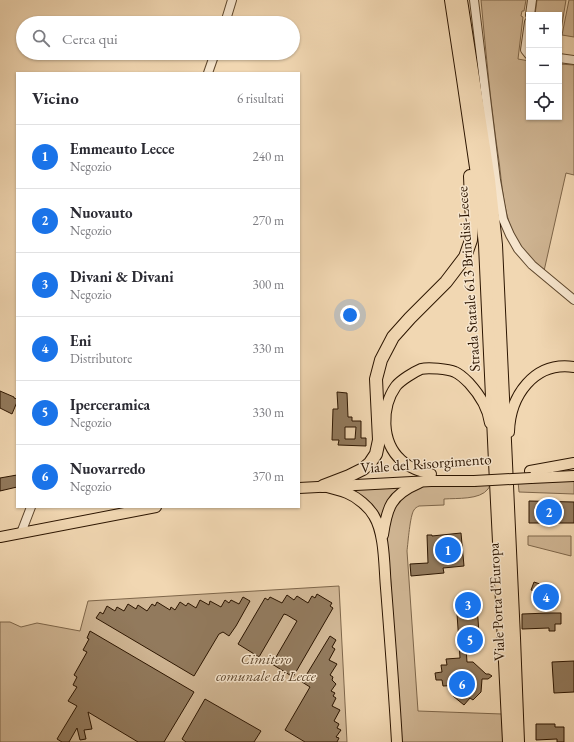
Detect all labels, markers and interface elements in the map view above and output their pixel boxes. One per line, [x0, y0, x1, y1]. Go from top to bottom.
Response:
map controls [526, 12, 562, 120]
button: + [526, 12, 562, 48]
search box [16, 16, 300, 60]
icon: search [30, 27, 52, 49]
text: Cerca qui [62, 29, 118, 48]
button: − [526, 48, 562, 84]
button: locate [526, 84, 562, 120]
text: Vicino [32, 87, 79, 109]
text: 6 risultati [237, 90, 284, 107]
text: Emmeauto Lecce [70, 139, 174, 158]
text: 1 [42, 148, 48, 165]
text: 240 m [253, 148, 284, 165]
text: Negozio [70, 158, 112, 175]
street label: Strada Statale 613 Brindisi-Lecce [452, 185, 484, 372]
text: Nuovauto [70, 203, 133, 222]
text: 2 [42, 212, 48, 229]
text: 270 m [253, 212, 284, 229]
text: Negozio [70, 222, 112, 239]
text: Divani & Divani [70, 267, 174, 286]
text: 3 [42, 276, 48, 293]
text: 300 m [253, 276, 284, 293]
text: Negozio [70, 286, 112, 303]
your location [340, 305, 360, 325]
text: Eni [70, 331, 92, 350]
text: 4 [42, 340, 48, 357]
text: 330 m [253, 340, 284, 357]
text: Distributore [70, 350, 132, 367]
text: Iperceramica [70, 395, 150, 414]
text: 5 [42, 404, 48, 421]
text: 330 m [253, 404, 284, 421]
text: Negozio [70, 414, 112, 431]
street label: Viale del Risorgimento [360, 449, 492, 477]
text: Nuovarredo [70, 459, 145, 478]
text: 6 [42, 468, 48, 485]
text: 370 m [253, 468, 284, 485]
text: Negozio [70, 478, 112, 495]
pin: 2 [536, 497, 562, 527]
pin: 1 [435, 535, 461, 565]
street label: Viale Porta d'Europa [483, 542, 509, 662]
pin: 4 [533, 582, 559, 612]
pin: 3 [455, 590, 481, 620]
pin: 5 [457, 625, 483, 655]
park label: Cimitero comunale di Lecce [216, 649, 317, 685]
pin: 6 [449, 669, 475, 699]

